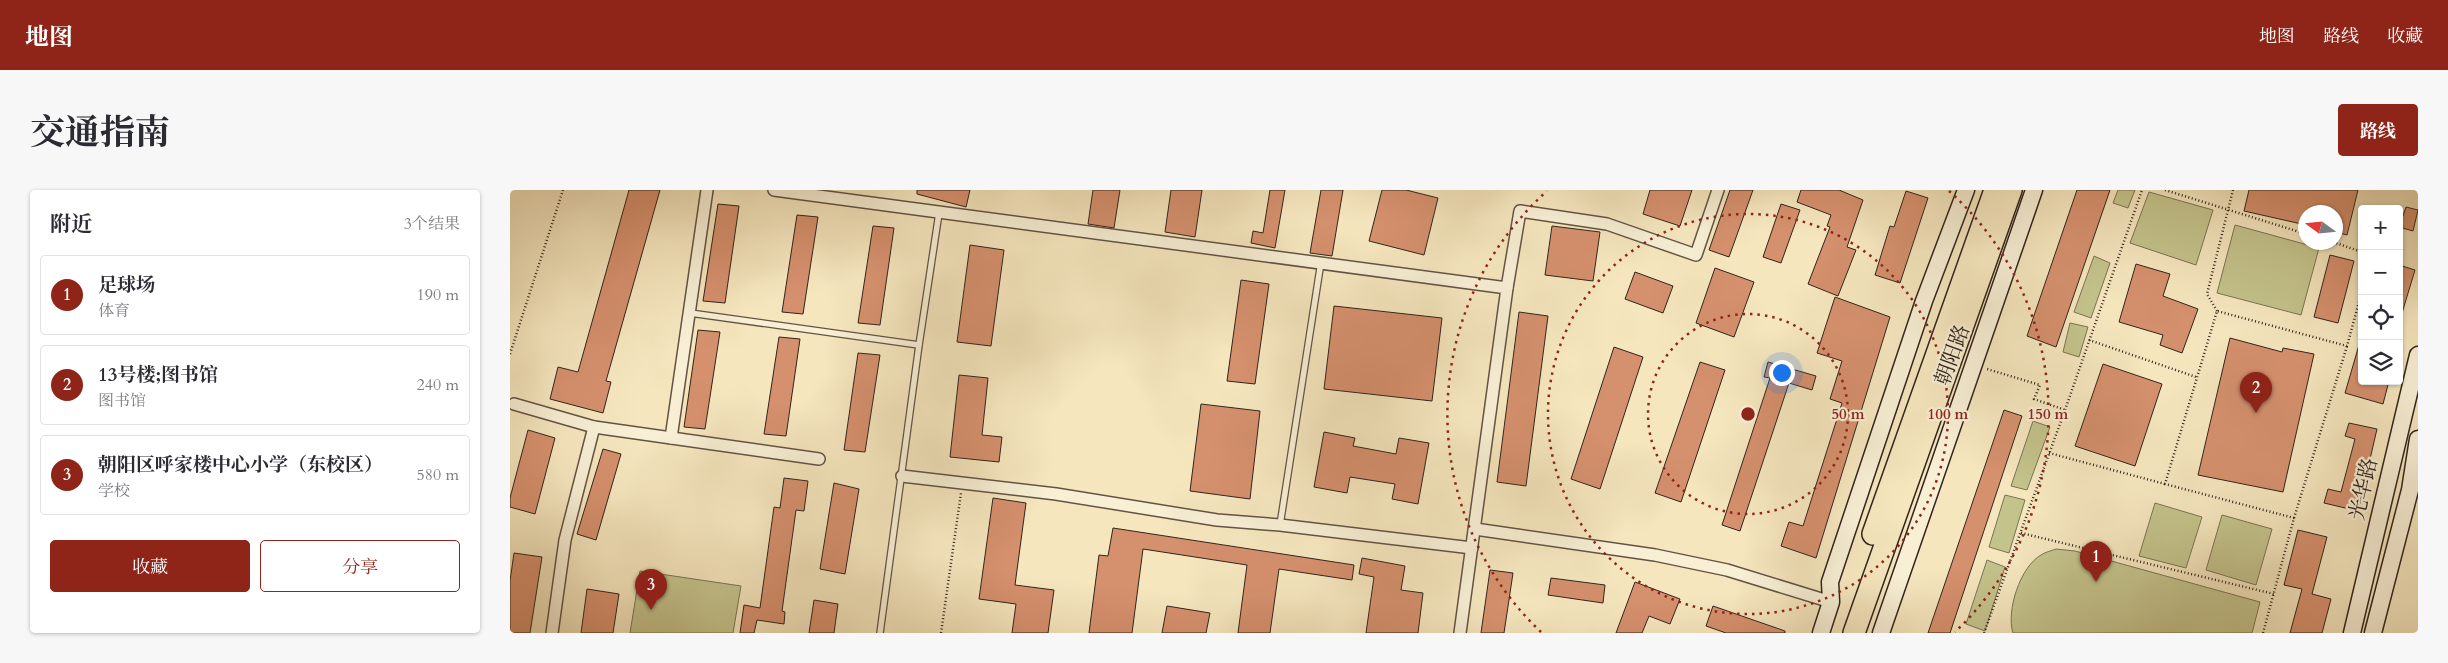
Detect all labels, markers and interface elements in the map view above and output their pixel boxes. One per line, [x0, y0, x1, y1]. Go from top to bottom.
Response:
text: 地图 [25, 21, 73, 54]
text: 地图 [2259, 24, 2295, 49]
text: 路线 [2323, 24, 2359, 49]
text: 收藏 [2387, 24, 2423, 49]
button: 路线 [2338, 104, 2418, 156]
text: 交通指南 [30, 109, 170, 157]
north arrow [2298, 205, 2343, 250]
map controls [2358, 205, 2403, 385]
button: + [2358, 205, 2403, 250]
text: 附近 [50, 210, 92, 239]
text: 3个结果 [404, 213, 460, 235]
button: − [2358, 250, 2403, 295]
text: 足球场 [98, 272, 155, 298]
text: 1 [63, 284, 71, 306]
text: 190 m [417, 284, 459, 306]
button: locate [2358, 295, 2403, 340]
text: 体育 [98, 300, 130, 322]
street label: 朝阳路 [1928, 321, 1977, 390]
button: layers [2358, 340, 2403, 385]
your location [1769, 360, 1795, 386]
text: 13号楼;图书馆 [98, 362, 218, 388]
pin: 2 [2240, 372, 2272, 413]
text: 2 [63, 374, 71, 396]
text: 240 m [417, 374, 459, 396]
text: 图书馆 [98, 390, 146, 412]
text: 50 m [1831, 404, 1865, 424]
text: 100 m [1928, 404, 1969, 424]
text: 150 m [2028, 404, 2069, 424]
centre of rings [1739, 405, 1757, 423]
text: 朝阳区呼家楼中心小学（东校区） [98, 452, 383, 478]
street label: 光华路 [2342, 455, 2385, 523]
text: 3 [63, 464, 71, 486]
text: 580 m [417, 464, 459, 486]
text: 学校 [98, 480, 130, 502]
button: 收藏 [50, 540, 250, 592]
button: 分享 [260, 540, 460, 592]
pin: 1 [2080, 541, 2112, 582]
pin: 3 [635, 569, 667, 610]

